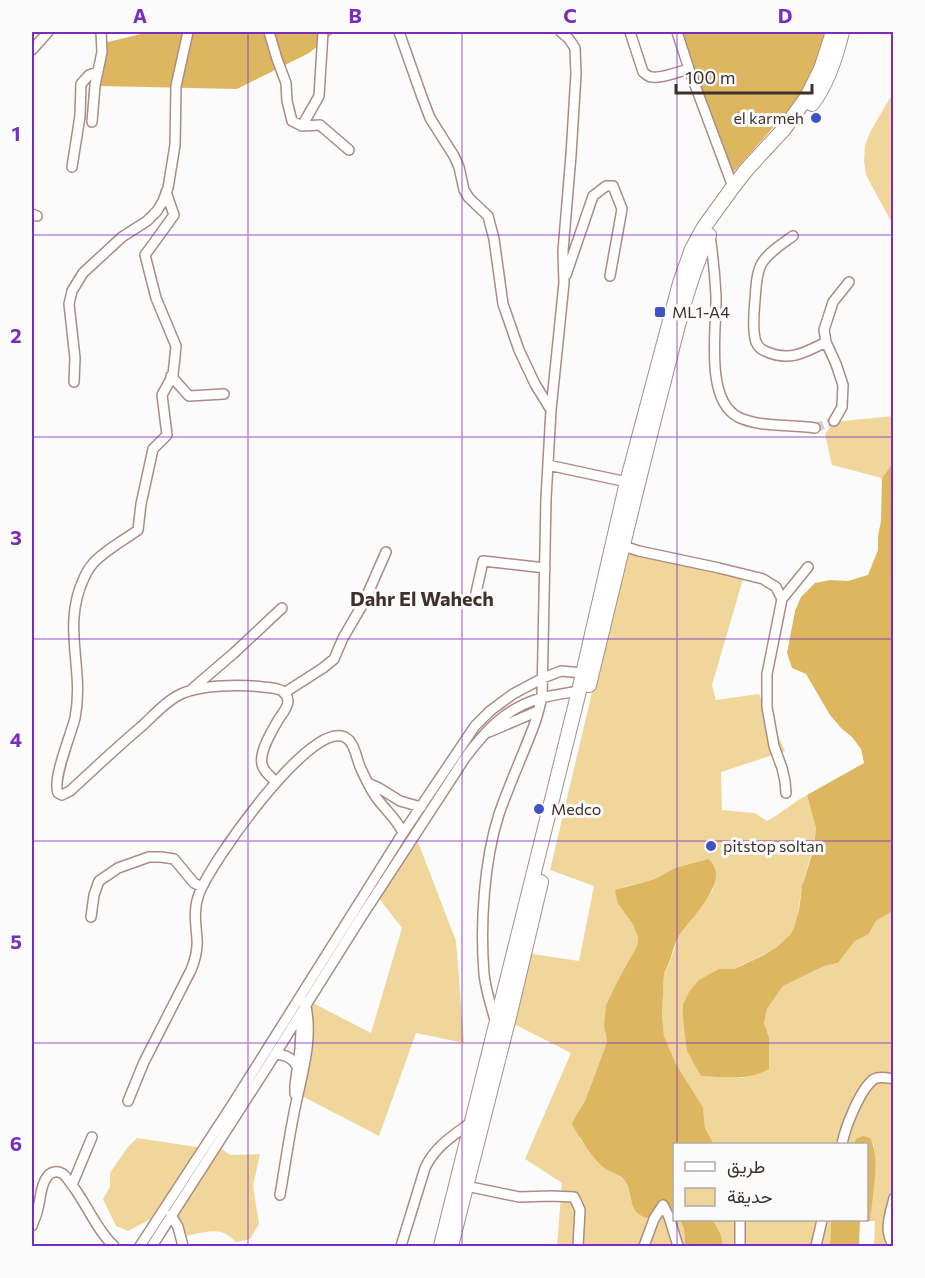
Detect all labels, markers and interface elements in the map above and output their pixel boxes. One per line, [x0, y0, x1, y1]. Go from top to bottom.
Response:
text: A [133, 3, 147, 27]
text: B [348, 3, 362, 27]
text: C [563, 3, 577, 27]
text: D [778, 3, 792, 27]
scale bar [676, 57, 812, 95]
text: 100 m [685, 66, 735, 88]
place label: el karmeh [733, 108, 804, 127]
marker: el karmeh [809, 111, 823, 125]
text: 1 [11, 121, 21, 145]
place label: ML1-A4 [672, 302, 730, 321]
marker: ML1-A4 [653, 305, 667, 319]
text: 2 [10, 323, 22, 347]
text: 3 [10, 525, 22, 549]
district label: Dahr El Wahech [350, 586, 494, 610]
text: 4 [10, 727, 22, 751]
place label: Medco [551, 799, 601, 818]
marker: Medco [532, 802, 546, 816]
place label: pitstop soltan [723, 836, 824, 855]
marker: pitstop soltan [704, 839, 718, 853]
text: 5 [10, 929, 22, 953]
text: 6 [10, 1131, 22, 1155]
legend [673, 1143, 868, 1221]
text: طريق [727, 1155, 765, 1178]
text: حديقة [727, 1185, 773, 1207]

